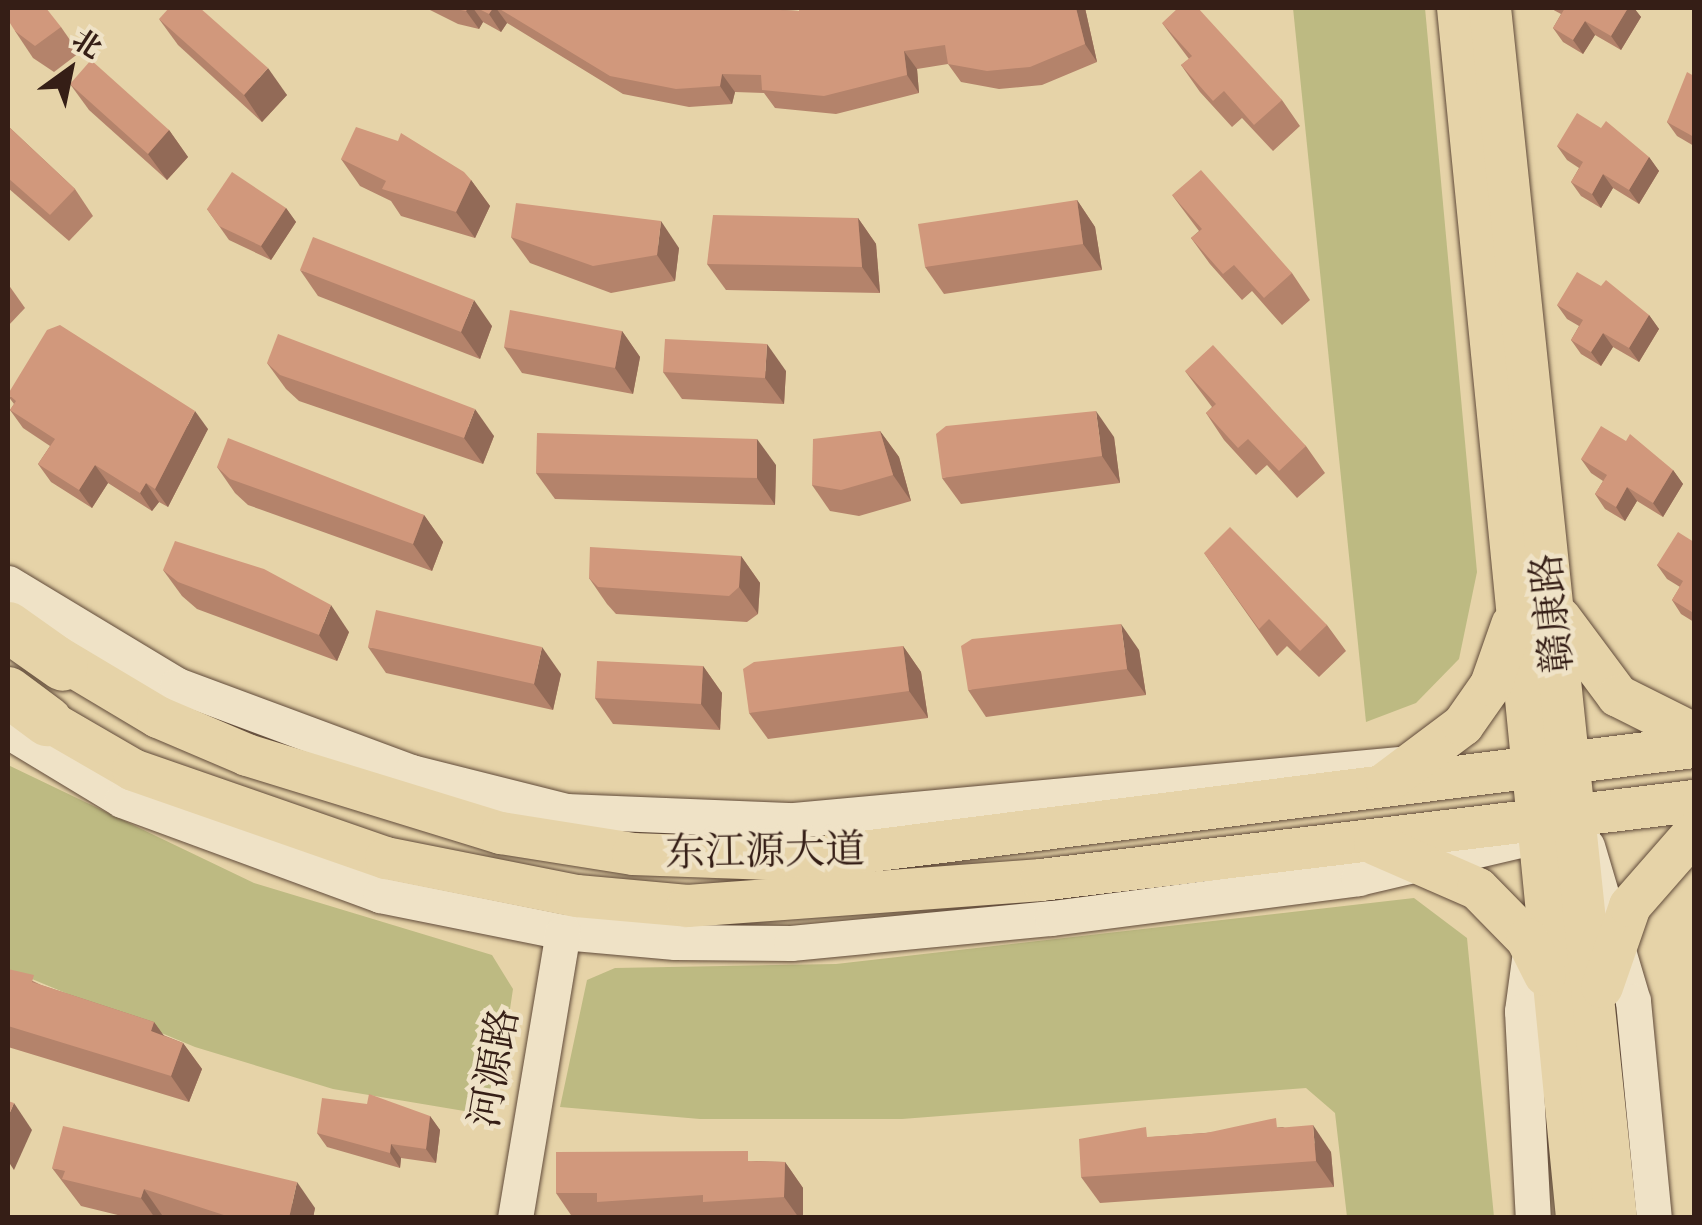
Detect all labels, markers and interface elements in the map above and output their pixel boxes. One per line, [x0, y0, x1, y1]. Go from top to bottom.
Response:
north arrow [20, 20, 120, 120]
text: 北 [65, 22, 108, 67]
street label: 赣康路 [1524, 551, 1584, 675]
street label: 东江源大道 [665, 827, 865, 879]
street label: 河源路 [462, 1005, 530, 1131]

